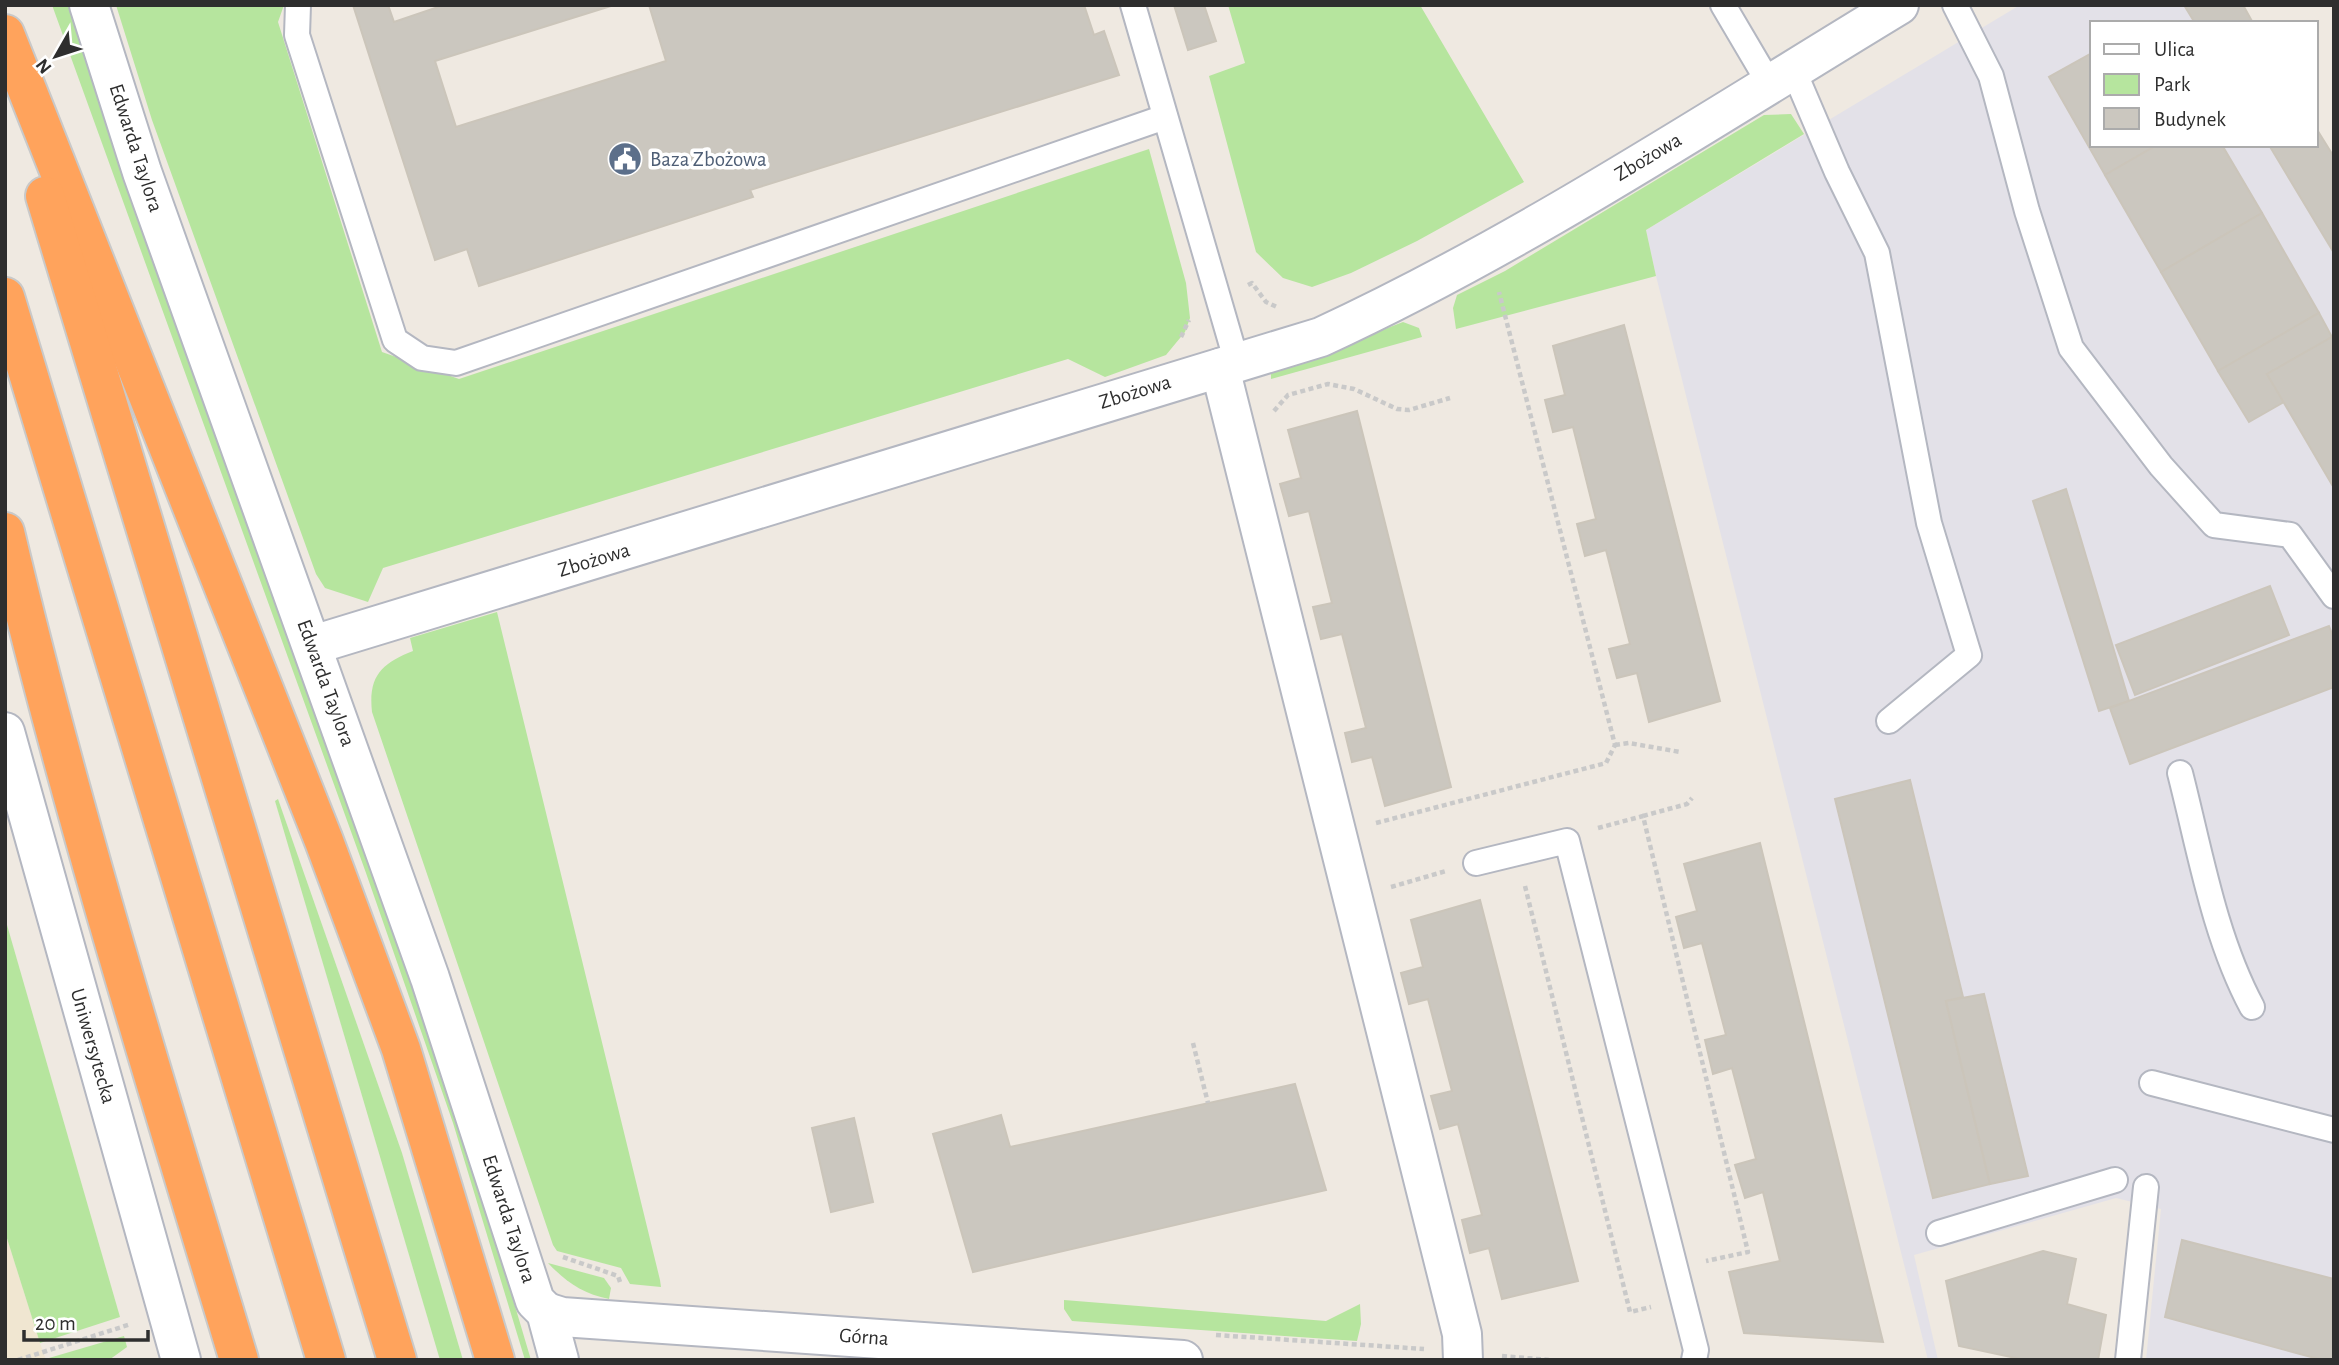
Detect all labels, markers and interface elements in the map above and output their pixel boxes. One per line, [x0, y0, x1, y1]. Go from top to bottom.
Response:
north arrow [21, 21, 91, 91]
legend [2090, 21, 2318, 147]
text: Ulica [2154, 39, 2195, 60]
text: N [32, 55, 55, 77]
text: Park [2154, 74, 2191, 95]
street label: Edwarda Taylora [105, 81, 167, 215]
text: Budynek [2154, 109, 2226, 130]
street label: Zbożowa [1611, 129, 1685, 185]
public building icon: Baza Zbożowa [606, 140, 644, 178]
place label: Baza Zbożowa [650, 149, 767, 170]
street label: Zbożowa [1097, 371, 1174, 413]
street label: Zbożowa [556, 539, 633, 581]
street label: Edwarda Taylora [293, 617, 359, 750]
street label: Uniwersytecka [67, 986, 120, 1106]
street label: Edwarda Taylora [478, 1152, 540, 1286]
scale bar [24, 1298, 149, 1342]
text: 20 m [35, 1313, 76, 1334]
street label: Górna [839, 1325, 890, 1349]

